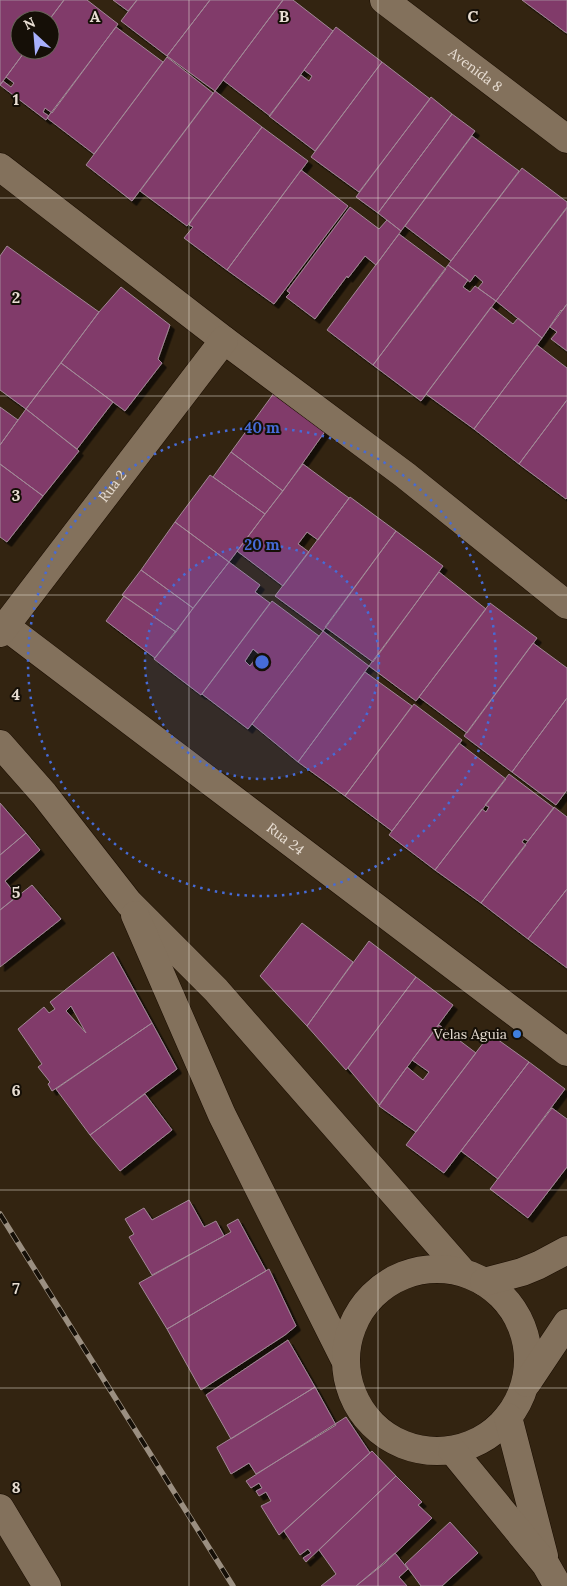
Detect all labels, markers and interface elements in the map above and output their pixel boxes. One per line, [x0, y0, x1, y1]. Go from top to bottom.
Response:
text: A [90, 6, 101, 26]
text: B [279, 6, 290, 26]
text: C [467, 6, 479, 26]
north arrow [10, 10, 60, 60]
text: N [20, 13, 38, 34]
street label: Avenida 8 [444, 43, 506, 96]
text: 1 [13, 89, 19, 109]
text: 2 [12, 287, 20, 307]
text: 40 m [244, 418, 280, 437]
street label: Rua 2 [94, 466, 130, 506]
text: 3 [12, 485, 21, 505]
text: 20 m [244, 535, 280, 554]
centre of rings [253, 653, 271, 671]
text: 4 [12, 684, 21, 704]
street label: Rua 24 [263, 819, 308, 859]
text: 5 [12, 882, 21, 902]
place label: Velas Aguia [433, 1025, 507, 1043]
marker: Velas Aguia [511, 1028, 523, 1040]
text: 6 [11, 1080, 21, 1100]
text: 7 [12, 1278, 20, 1298]
text: 8 [11, 1477, 21, 1497]

